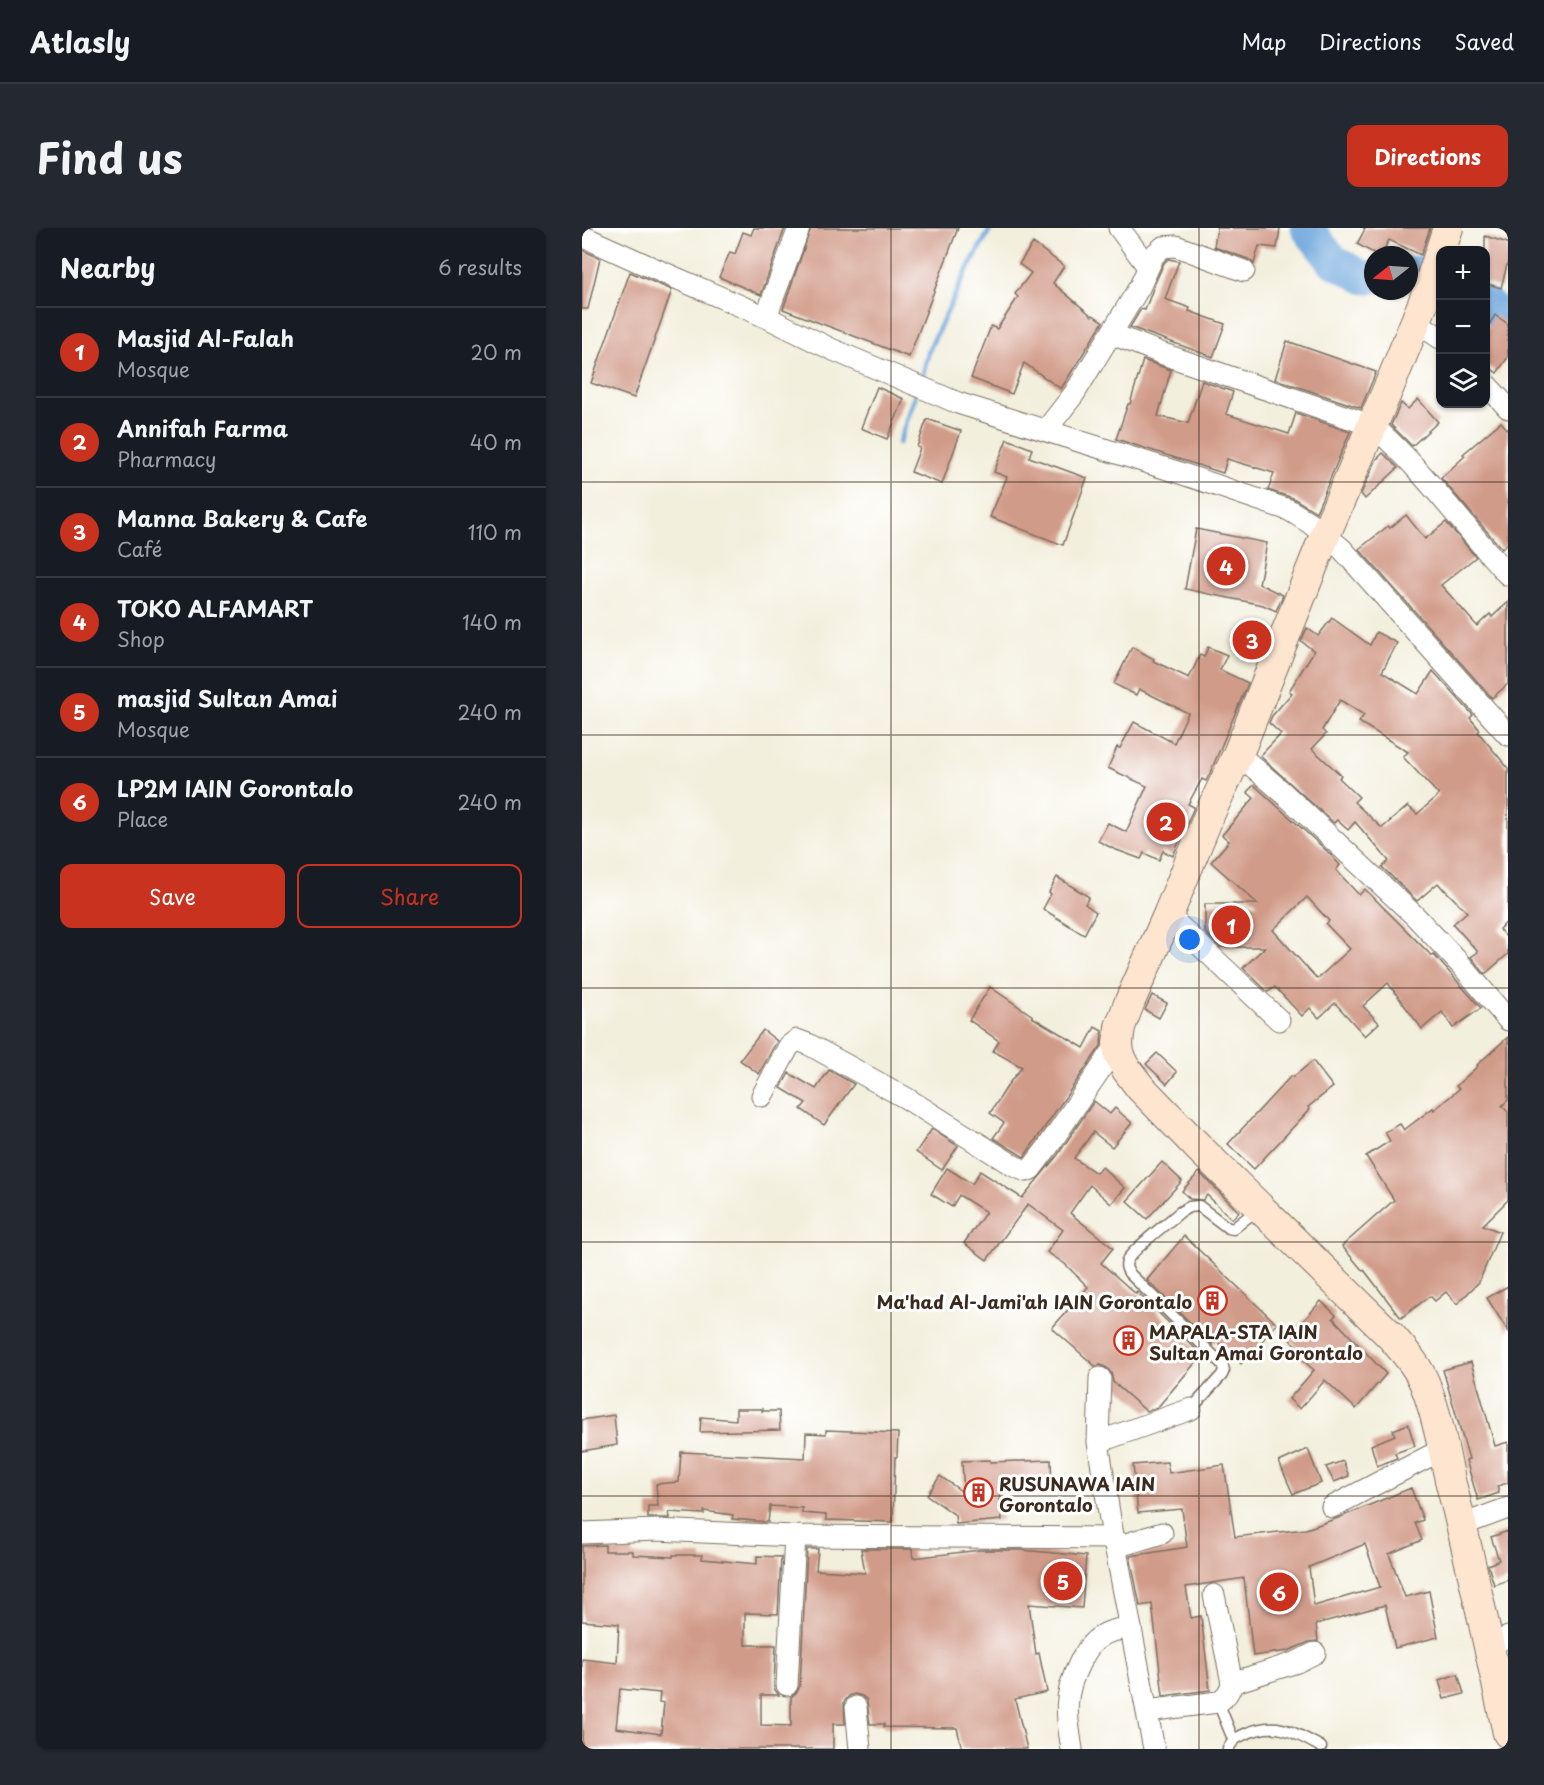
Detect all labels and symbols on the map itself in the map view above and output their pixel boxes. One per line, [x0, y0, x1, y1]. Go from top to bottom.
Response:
north arrow [1364, 246, 1418, 300]
pin: 4 [1206, 544, 1246, 588]
pin: 3 [1232, 618, 1272, 662]
pin: 2 [1146, 800, 1186, 844]
pin: 1 [1212, 902, 1250, 948]
your location [1175, 925, 1204, 954]
building icon: Ma'had Al-Jami'ah IAIN Gorontalo [1197, 1285, 1229, 1317]
place label: Ma'had Al-Jami'ah IAIN Gorontalo [877, 1288, 1192, 1315]
place label: MAPALA-STA IAIN Sultan Amai Gorontalo [1149, 1318, 1363, 1366]
building icon: MAPALA-STA IAIN Sultan Amai Gorontalo [1112, 1325, 1144, 1357]
place label: RUSUNAWA IAIN Gorontalo [999, 1470, 1155, 1518]
building icon: RUSUNAWA IAIN Gorontalo [962, 1477, 994, 1509]
pin: 5 [1044, 1558, 1082, 1604]
pin: 6 [1260, 1570, 1298, 1614]

